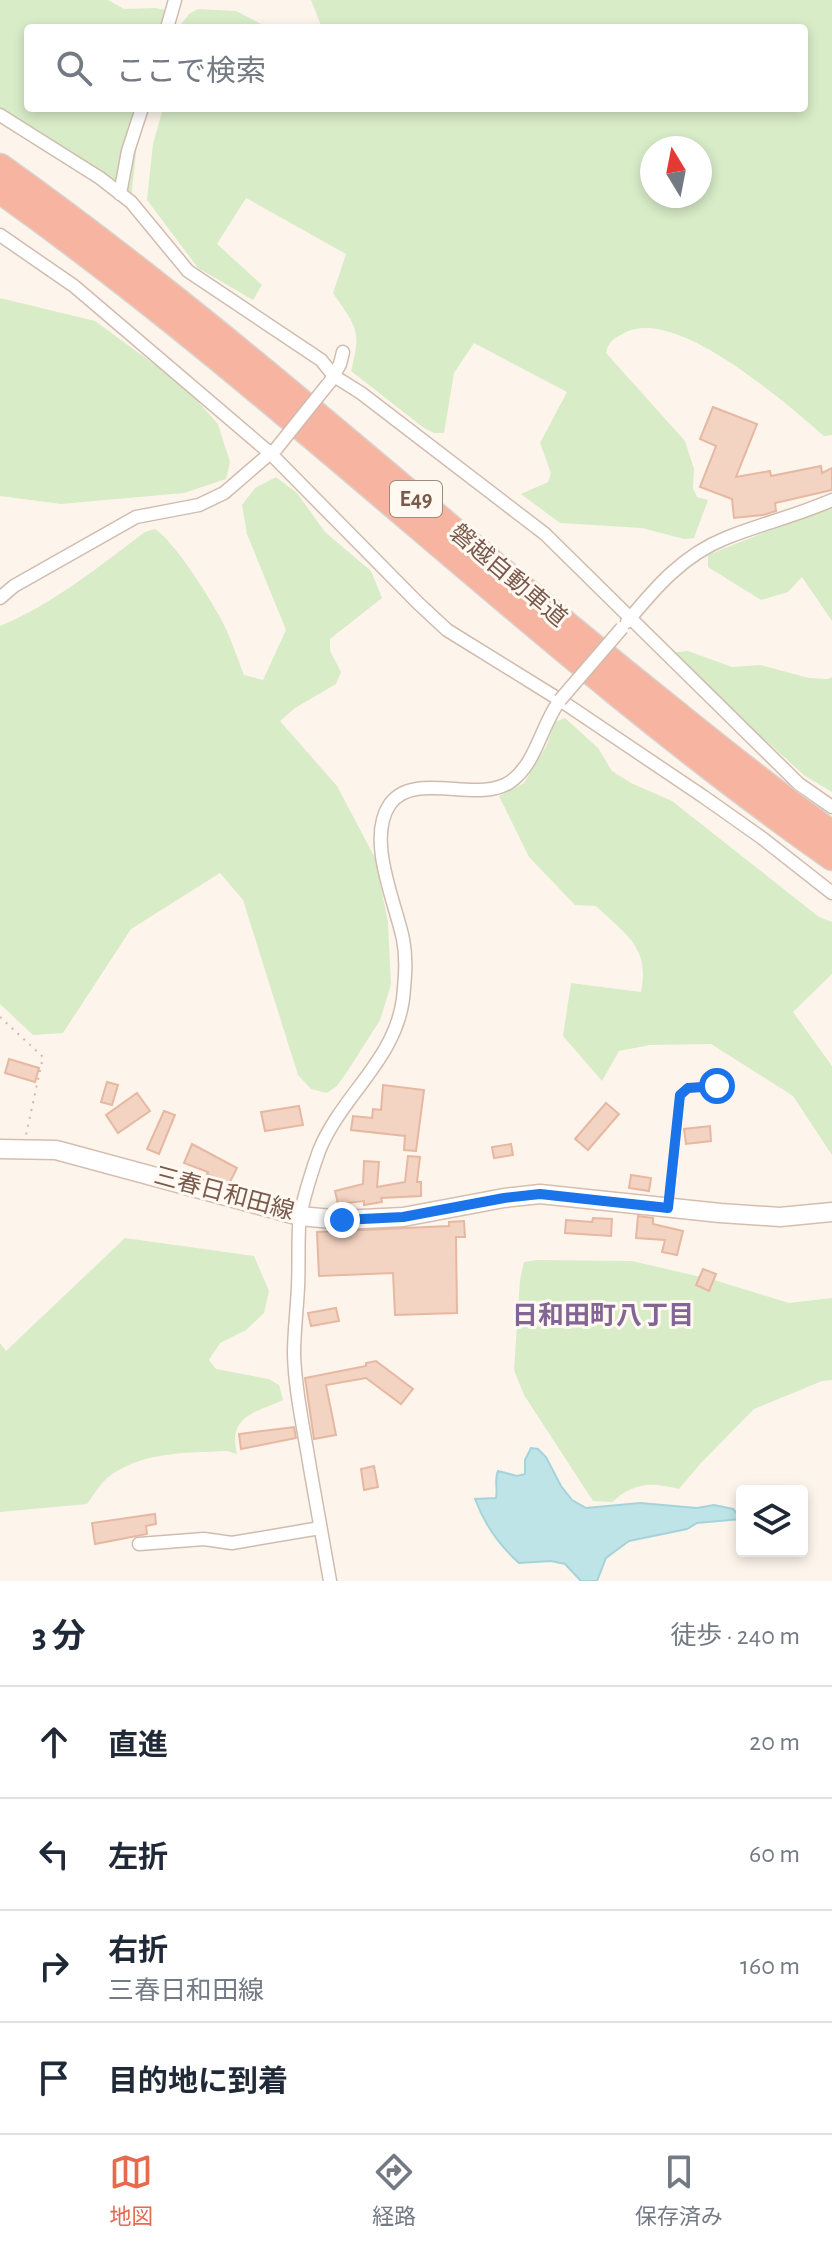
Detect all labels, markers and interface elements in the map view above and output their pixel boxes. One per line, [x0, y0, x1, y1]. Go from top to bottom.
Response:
search box [24, 24, 808, 112]
icon: search [52, 46, 96, 90]
text: ここで検索 [116, 57, 266, 87]
north arrow [640, 136, 712, 208]
road number: E49 [390, 481, 442, 517]
street label: 磐越自動車道 [445, 519, 572, 631]
route start [699, 1068, 735, 1104]
street label: 三春日和田線 [151, 1162, 297, 1224]
route end [324, 1202, 360, 1238]
district label: 日和田町八丁目 [512, 1301, 694, 1329]
map controls [736, 1485, 808, 1557]
button: layers [736, 1485, 808, 1557]
text: 3 分 [32, 1620, 86, 1654]
text: 徒歩 · 240 m [670, 1623, 800, 1649]
icon: ahead [32, 1720, 76, 1764]
text: 20 m [749, 1729, 800, 1755]
text: 直進 [108, 1731, 168, 1761]
icon: left [32, 1832, 76, 1876]
text: 60 m [749, 1841, 800, 1867]
text: 左折 [108, 1843, 168, 1873]
text: 右折 [108, 1936, 168, 1966]
icon: right [32, 1944, 76, 1988]
text: 160 m [740, 1953, 800, 1979]
text: 三春日和田線 [108, 1978, 264, 2004]
icon: arrive [32, 2056, 76, 2100]
text: 目的地に到着 [108, 2067, 288, 2097]
tab: 地図 [109, 2150, 153, 2230]
tab: 経路 [372, 2150, 416, 2230]
tab: 保存済み [635, 2150, 723, 2230]

